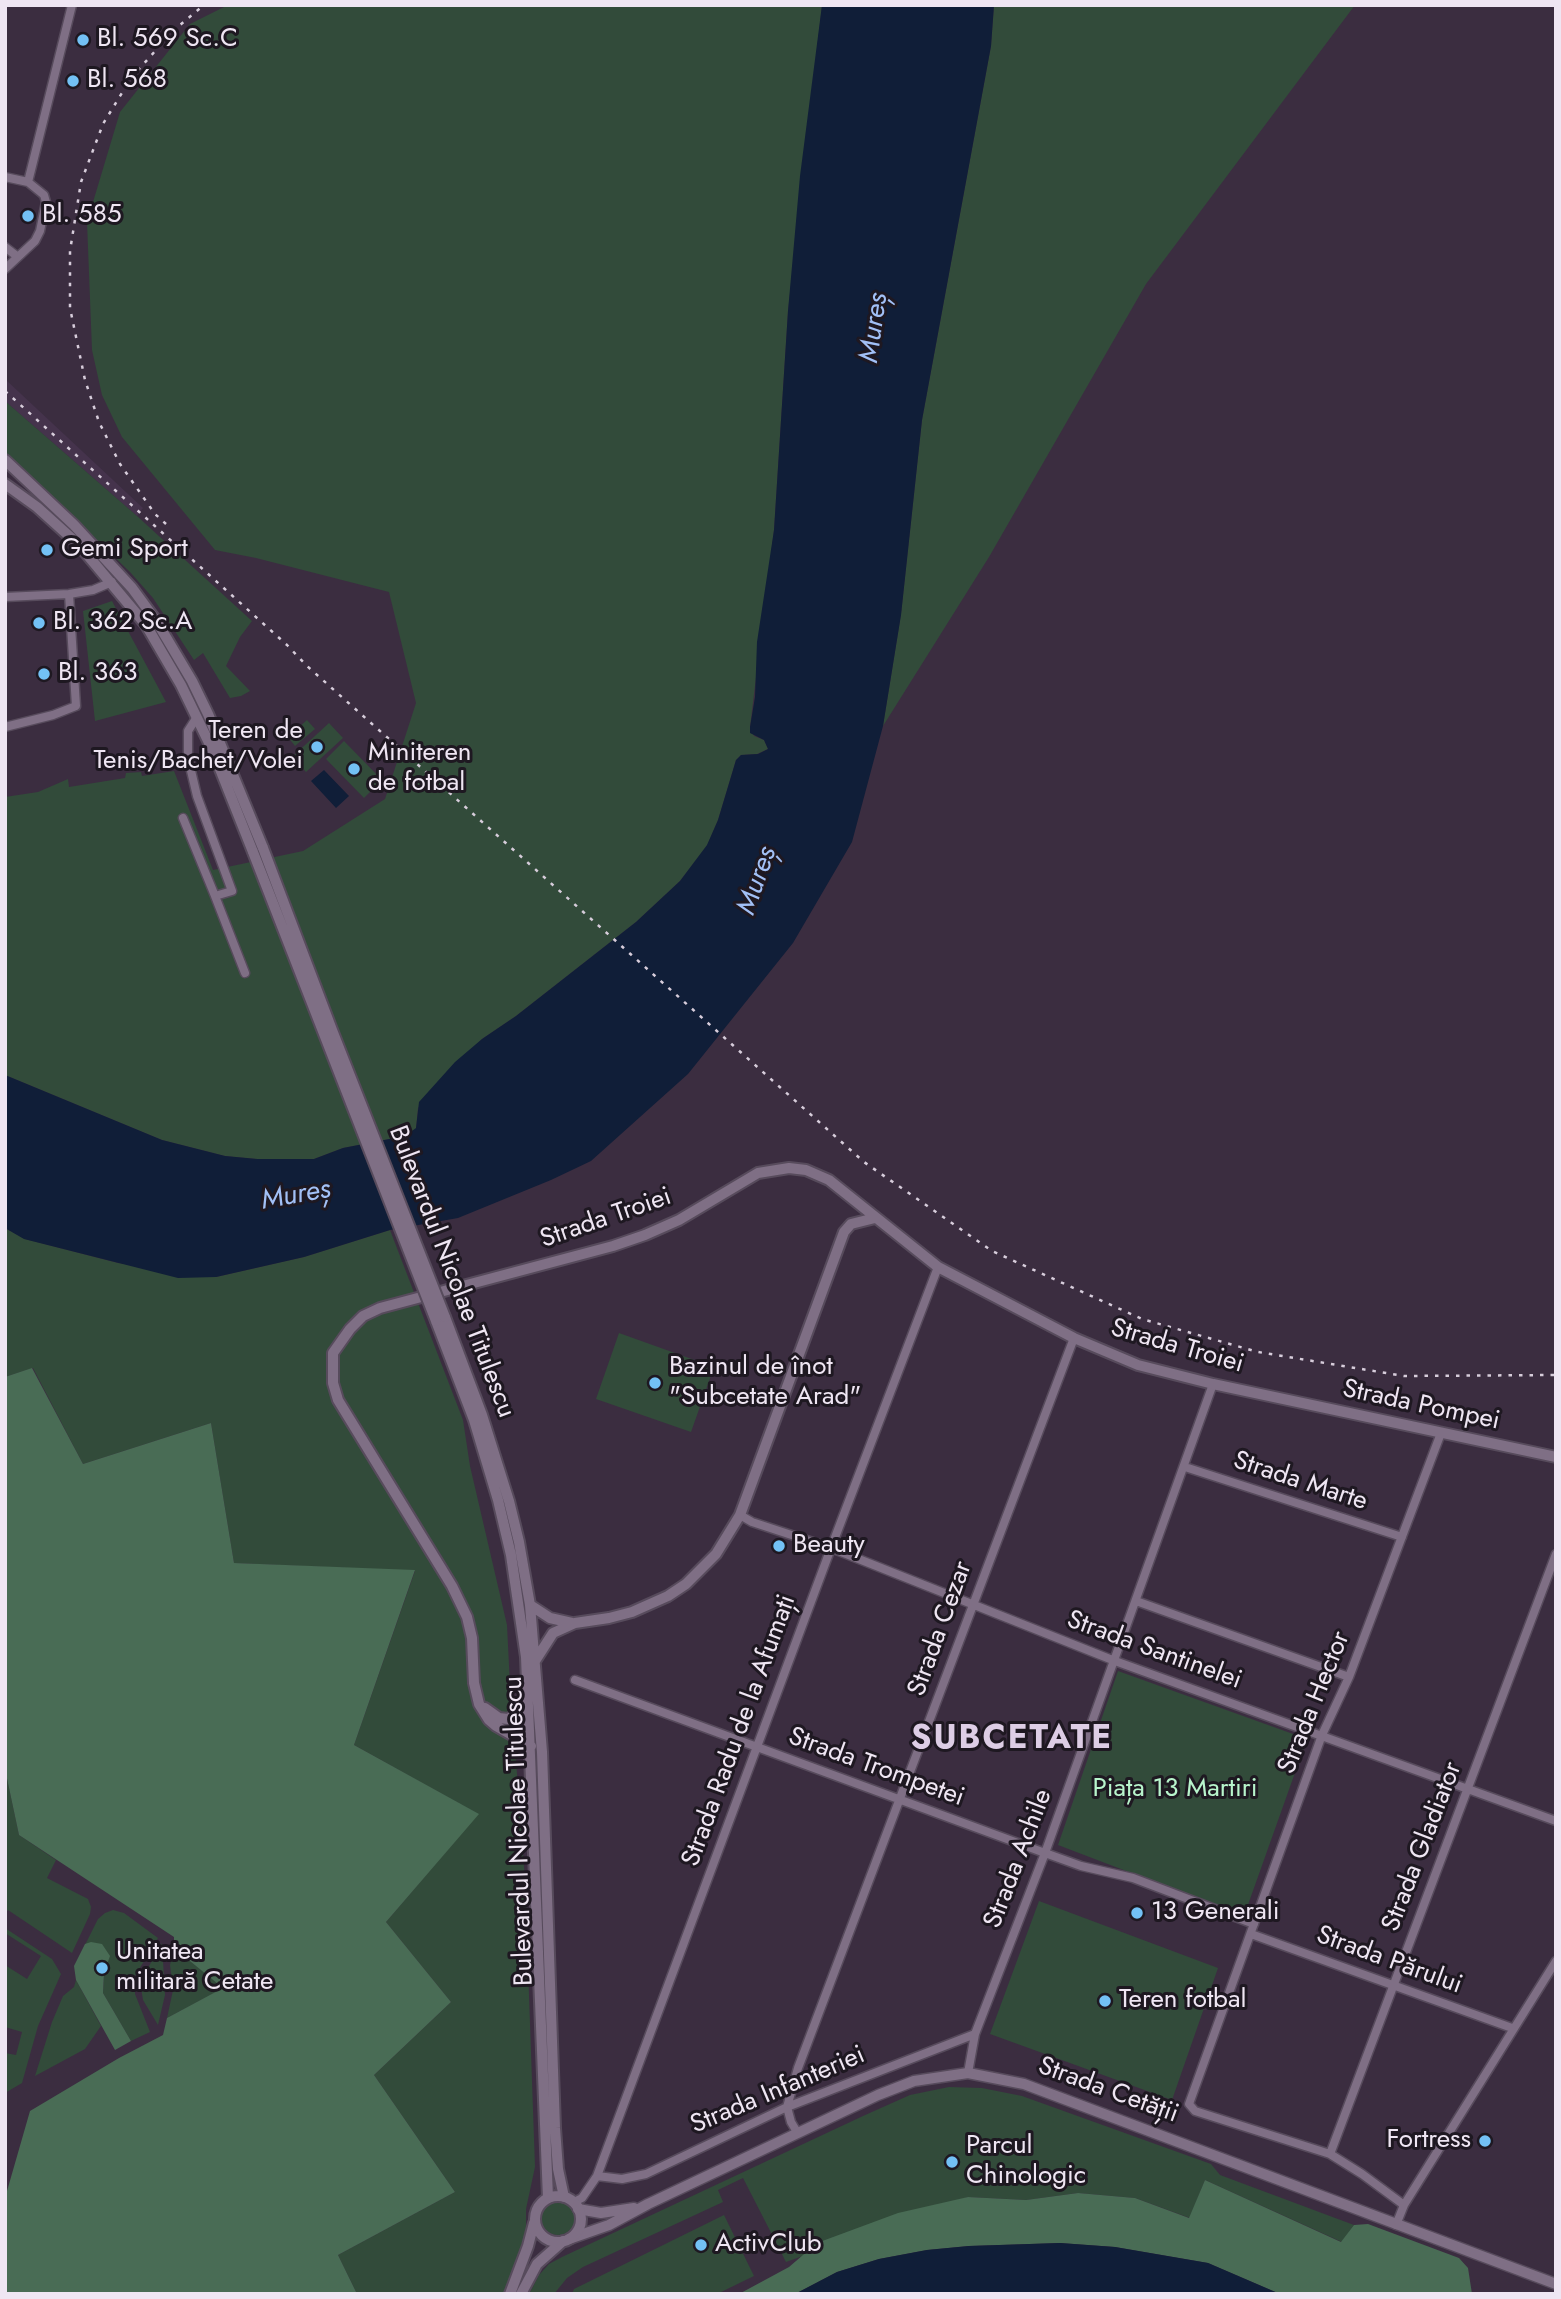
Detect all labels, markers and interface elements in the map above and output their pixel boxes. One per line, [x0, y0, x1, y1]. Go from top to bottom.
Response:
place label: Bl. 569 Sc.C [97, 24, 238, 56]
marker: Bl. 569 Sc.C [75, 32, 91, 48]
place label: Bl. 568 [87, 65, 167, 97]
marker: Bl. 568 [65, 73, 81, 89]
place label: Bl. 585 [42, 200, 122, 232]
marker: Bl. 585 [20, 208, 36, 224]
water label: Mureș [853, 291, 897, 365]
place label: Gemi Sport [61, 534, 188, 566]
marker: Gemi Sport [39, 542, 55, 558]
place label: Bl. 362 Sc.A [53, 607, 192, 639]
marker: Bl. 362 Sc.A [31, 615, 47, 631]
place label: Bl. 363 [58, 658, 137, 690]
marker: Bl. 363 [36, 666, 52, 682]
place label: Teren de Tenis/Bachet/Volei [94, 716, 303, 778]
place label: Miniteren de fotbal [368, 738, 471, 800]
marker: Teren de Tenis/Bachet/Volei [309, 739, 325, 755]
marker: Miniteren de fotbal [346, 761, 362, 777]
water label: Mureș [731, 842, 785, 920]
street label: Bulevardul Nicolae Titulescu [381, 1122, 521, 1422]
water label: Mureș [259, 1173, 333, 1219]
street label: Strada Troiei [536, 1182, 676, 1256]
street label: Strada Troiei [1107, 1313, 1247, 1381]
place label: Bazinul de înot "Subcetate Arad" [669, 1352, 861, 1414]
street label: Strada Pompei [1340, 1374, 1502, 1438]
marker: Bazinul de înot "Subcetate Arad" [647, 1375, 663, 1391]
street label: Strada Marte [1229, 1446, 1371, 1518]
place label: Beauty [793, 1530, 865, 1562]
marker: Beauty [771, 1538, 787, 1554]
street label: Strada Cezar [902, 1557, 980, 1701]
street label: Strada Radu de la Afumați [676, 1591, 804, 1871]
street label: Strada Santinelei [1062, 1605, 1246, 1697]
street label: Strada Hector [1272, 1627, 1358, 1779]
street label: Bulevardul Nicolae Titulescu [499, 1675, 541, 1987]
district label: SUBCETATE [912, 1720, 1112, 1760]
street label: Strada Trompetei [784, 1722, 968, 1814]
street label: Strada Gladiator [1376, 1758, 1470, 1936]
park label: Piața 13 Martiri [1093, 1774, 1257, 1806]
street label: Strada Achile [978, 1785, 1060, 1933]
place label: 13 Generali [1151, 1897, 1279, 1929]
marker: 13 Generali [1129, 1905, 1145, 1921]
street label: Strada Părului [1312, 1920, 1466, 2002]
place label: Unitatea militară Cetate [116, 1937, 273, 1998]
marker: Unitatea militară Cetate [94, 1960, 110, 1976]
place label: Teren fotbal [1119, 1985, 1246, 2017]
marker: Teren fotbal [1097, 1993, 1113, 2009]
street label: Strada Infanteriei [686, 2040, 870, 2142]
street label: Strada Cetății [1034, 2051, 1182, 2131]
place label: Fortress [1387, 2125, 1471, 2157]
place label: Parcul Chinologic [966, 2131, 1086, 2192]
marker: Fortress [1477, 2133, 1493, 2149]
marker: Parcul Chinologic [944, 2154, 960, 2170]
place label: ActivClub [715, 2229, 822, 2261]
marker: ActivClub [693, 2237, 709, 2253]

